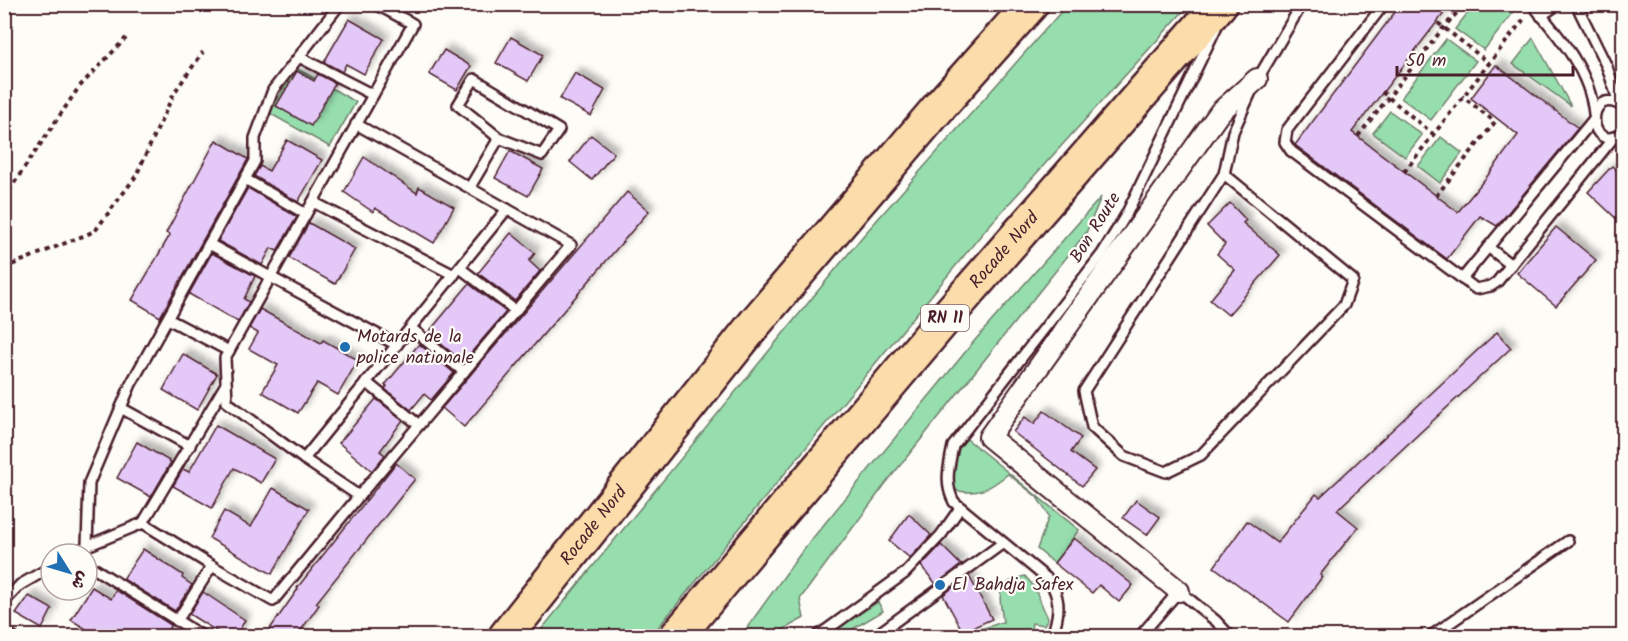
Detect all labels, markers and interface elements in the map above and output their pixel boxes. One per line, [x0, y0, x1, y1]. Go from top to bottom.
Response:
scale bar [1397, 39, 1572, 77]
text: 50 m [1406, 47, 1446, 76]
street label: Bon Route [1063, 187, 1129, 269]
street label: Rocade Nord [962, 204, 1047, 296]
road number: RN 11 [921, 305, 969, 331]
place label: Motards de la police nationale [356, 323, 474, 373]
marker: Motards de la police nationale [338, 340, 352, 354]
street label: Rocade Nord [553, 479, 635, 572]
north arrow [39, 542, 99, 602]
text: ش [64, 566, 95, 595]
place label: El Bahdja Safex [952, 571, 1074, 600]
marker: El Bahdja Safex [933, 578, 947, 592]

